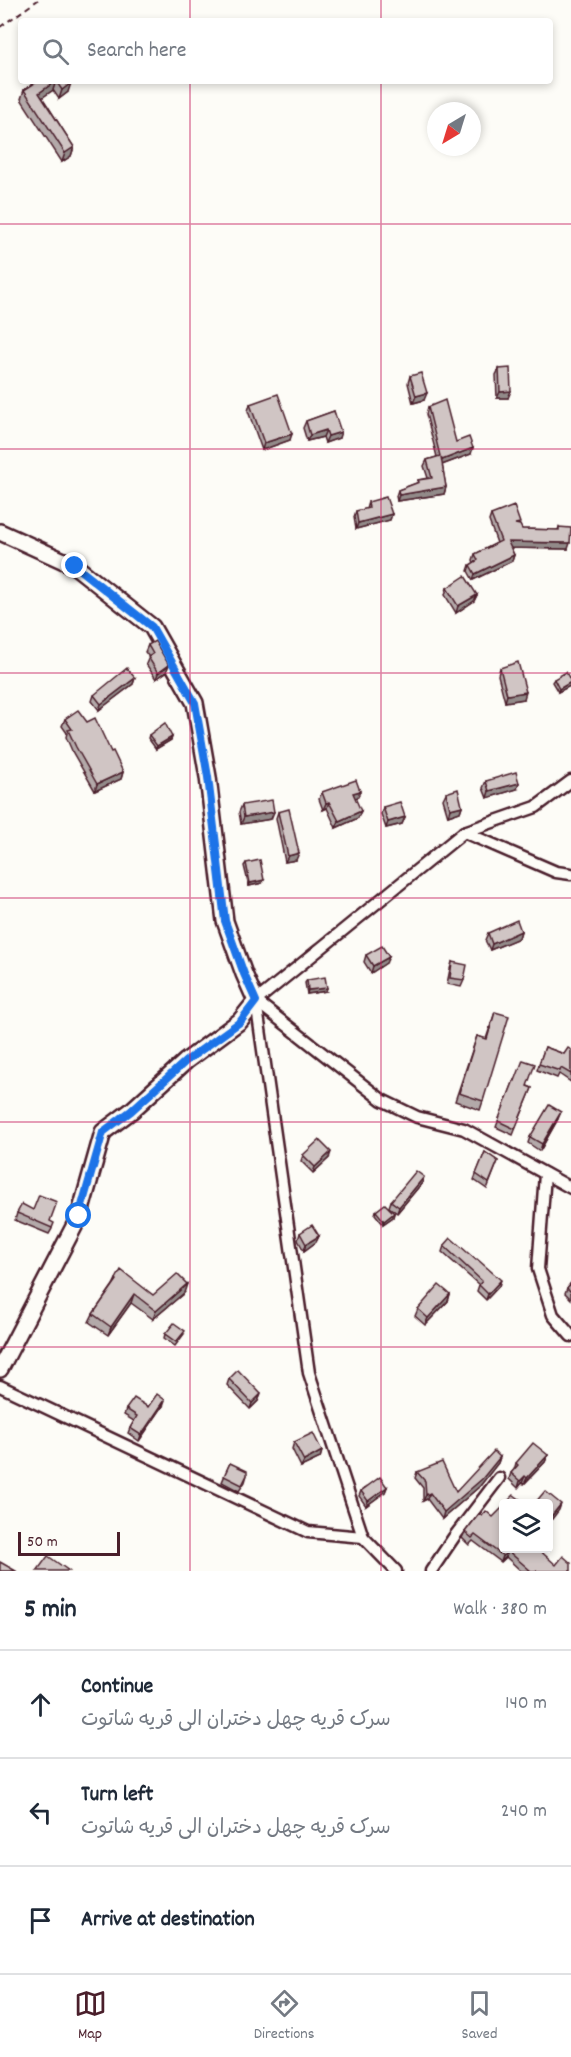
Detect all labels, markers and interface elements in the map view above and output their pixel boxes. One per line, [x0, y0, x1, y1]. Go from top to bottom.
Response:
search box [18, 18, 553, 84]
icon: search [39, 35, 72, 68]
text: Search here [87, 36, 186, 67]
north arrow [427, 102, 481, 156]
route end [61, 552, 87, 578]
route start [65, 1202, 91, 1228]
map controls [499, 1499, 553, 1553]
button: layers [499, 1499, 553, 1553]
scale bar [18, 1529, 120, 1556]
text: 50 m [27, 1531, 58, 1554]
text: 5 min [24, 1592, 77, 1629]
text: Walk · 380 m [453, 1596, 547, 1624]
text: Continue [81, 1672, 153, 1703]
icon: ahead [24, 1688, 57, 1721]
text: 140 m [505, 1690, 547, 1718]
text: سرک قریه چهل دختران الی قریه شاتوت [81, 1707, 391, 1735]
text: Turn left [81, 1780, 153, 1811]
icon: left [24, 1796, 57, 1829]
text: 240 m [501, 1798, 547, 1826]
text: سرک قریه چهل دختران الی قریه شاتوت [81, 1815, 391, 1843]
icon: arrive [24, 1904, 57, 1937]
text: Arrive at destination [81, 1905, 255, 1936]
tab: Map [74, 1987, 107, 2046]
tab: Directions [254, 1987, 314, 2046]
tab: Saved [462, 1987, 497, 2046]

